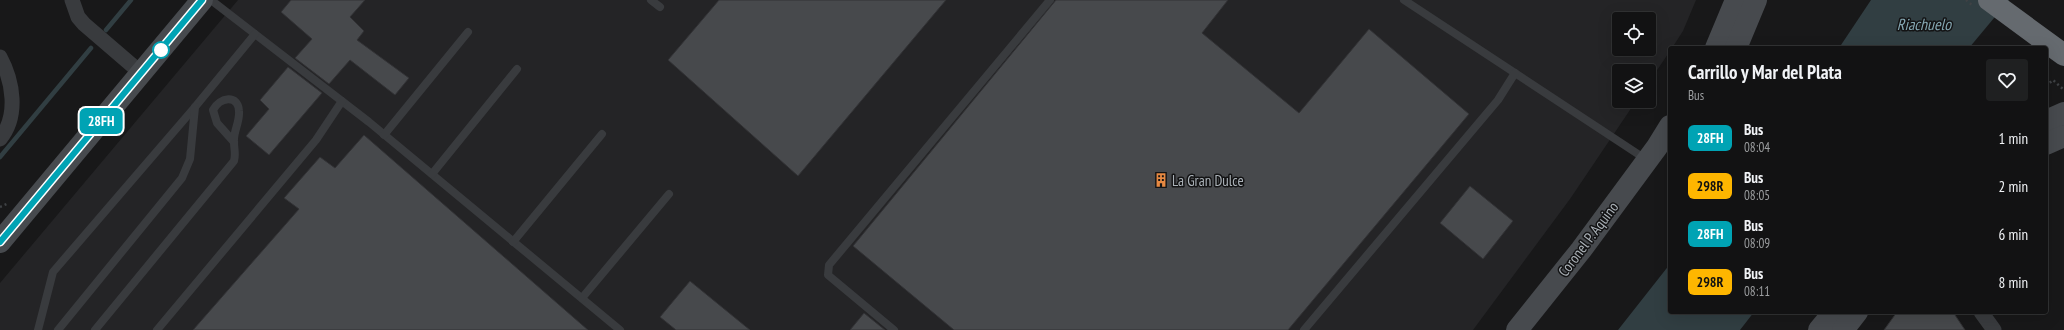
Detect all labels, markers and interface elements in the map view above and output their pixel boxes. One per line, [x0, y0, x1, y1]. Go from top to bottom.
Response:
map controls [1612, 12, 1656, 108]
button: locate [1612, 12, 1656, 56]
water label: Riachuelo [1897, 14, 1952, 34]
unlabelled marker [152, 41, 170, 59]
button: heart [1986, 59, 2028, 101]
text: Carrillo y Mar del Plata [1688, 60, 1842, 84]
button: layers [1612, 64, 1656, 108]
text: Bus [1688, 87, 1704, 104]
line badge: 28FH [73, 108, 129, 134]
text: 28FH [88, 112, 114, 130]
text: Bus [1744, 120, 1763, 139]
text: 28FH [1697, 129, 1723, 147]
text: 1 min [1998, 129, 2028, 148]
text: 08:04 [1744, 139, 1770, 156]
text: Bus [1744, 168, 1763, 187]
place label: La Gran Dulce [1172, 171, 1244, 190]
building icon: La Gran Dulce [1153, 172, 1169, 188]
text: 298R [1696, 177, 1724, 195]
text: 2 min [1998, 177, 2028, 196]
text: 08:05 [1744, 187, 1770, 204]
street label: Coronel P. Aquino [1554, 198, 1622, 280]
text: Bus [1744, 216, 1763, 235]
text: 28FH [1697, 225, 1723, 243]
text: 6 min [1998, 225, 2028, 244]
text: 08:09 [1744, 235, 1770, 252]
text: Bus [1744, 264, 1763, 283]
text: 298R [1696, 273, 1724, 291]
text: 8 min [1998, 273, 2028, 292]
text: 08:11 [1744, 283, 1770, 300]

